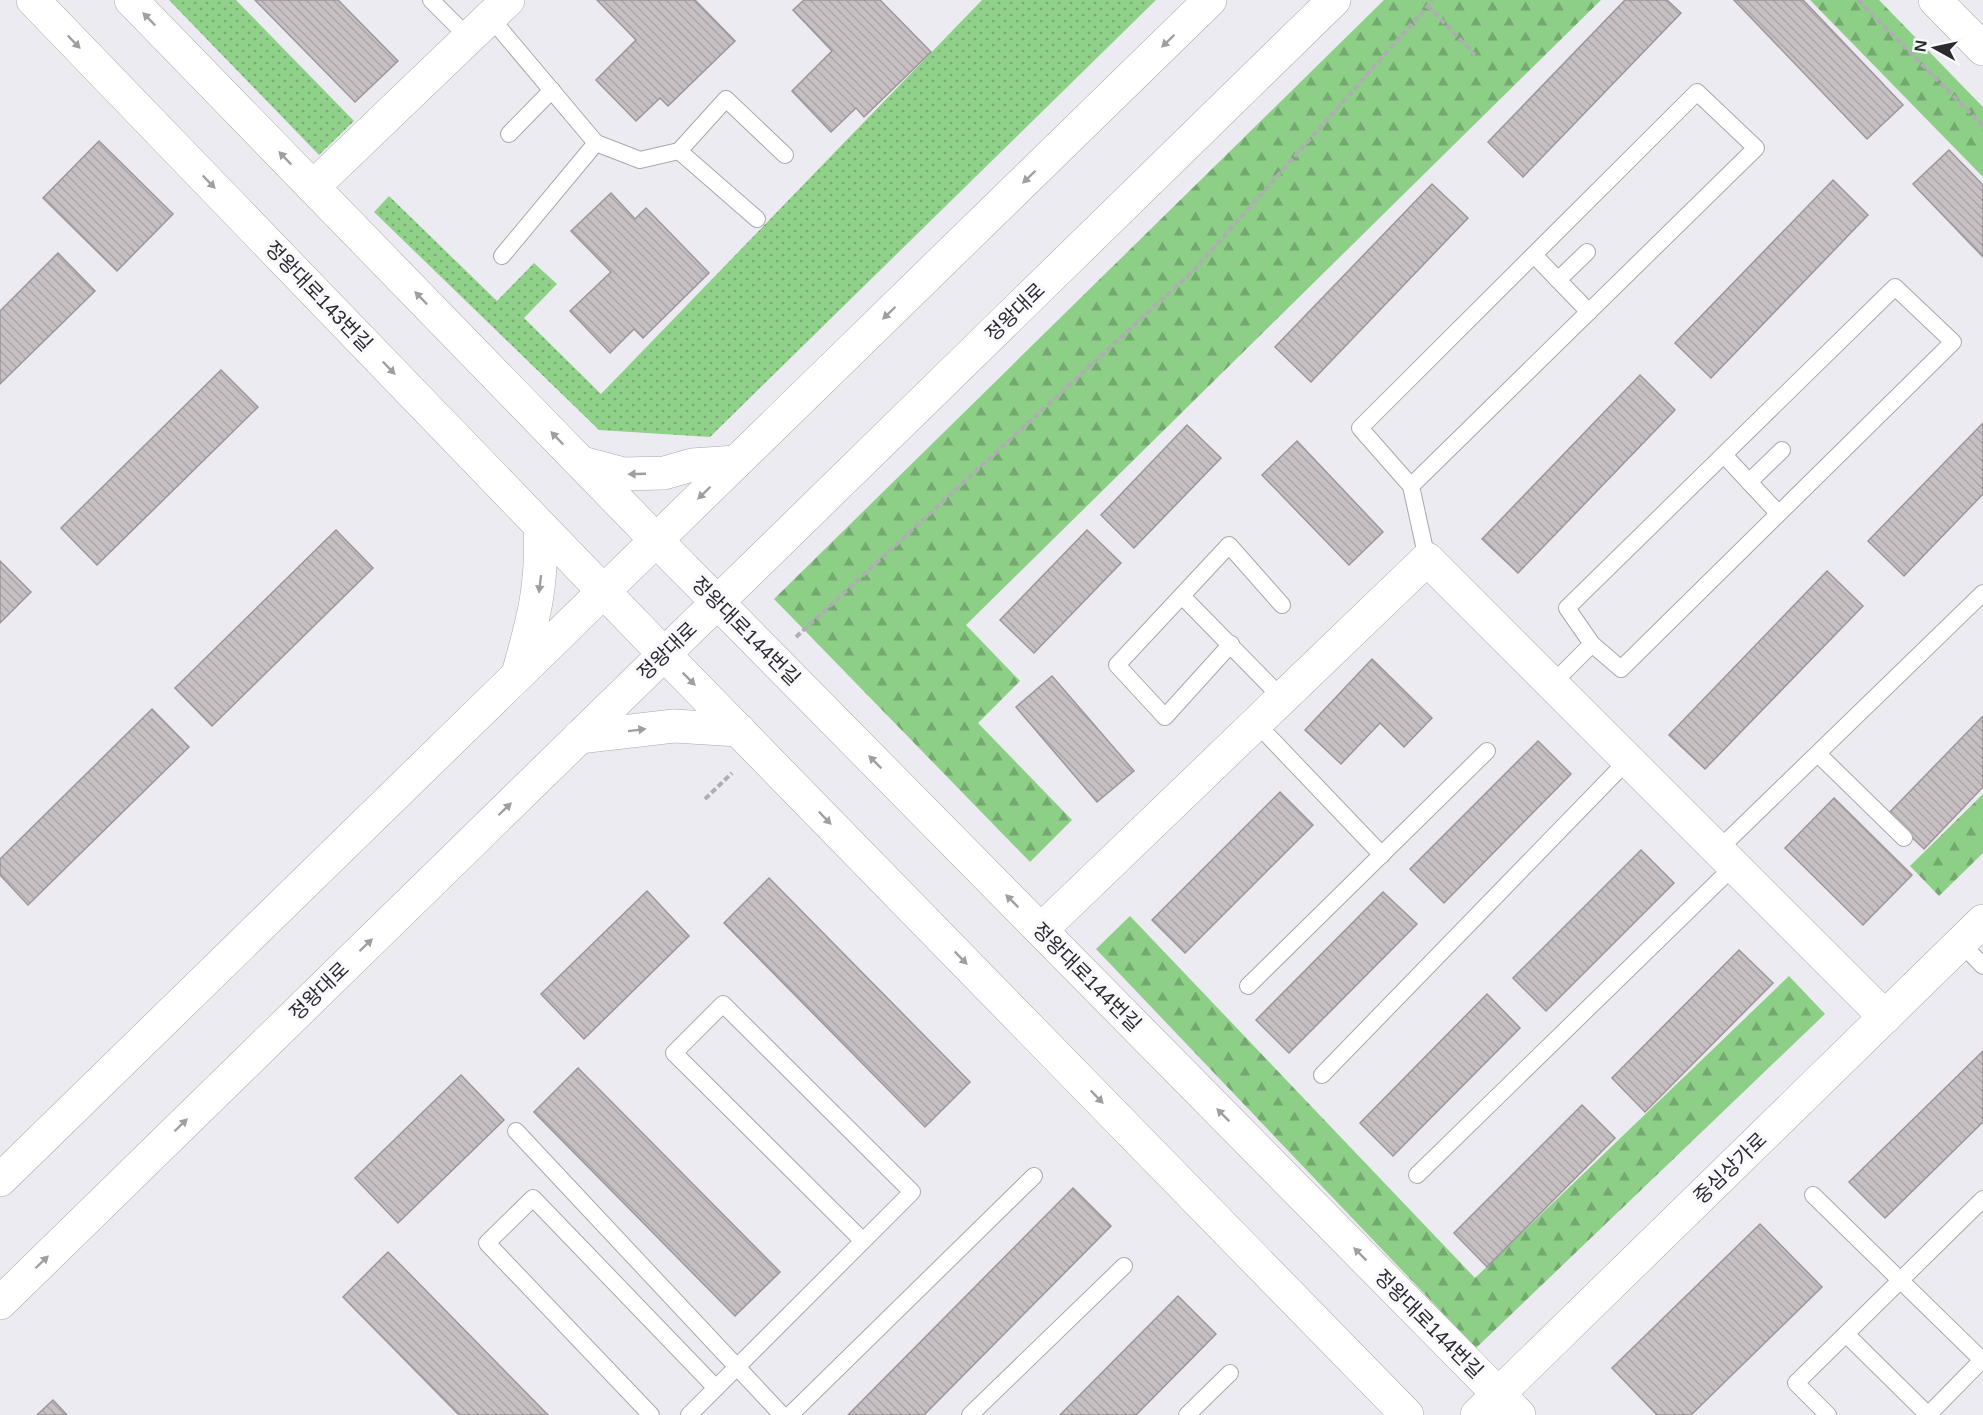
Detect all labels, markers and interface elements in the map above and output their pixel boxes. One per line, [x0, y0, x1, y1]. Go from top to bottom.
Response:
one-way arrow [142, 11, 156, 26]
north arrow [1905, 18, 1965, 78]
one-way arrow [1162, 33, 1176, 47]
one-way arrow [67, 35, 81, 50]
text: N [1911, 39, 1930, 53]
one-way arrow [278, 151, 292, 166]
one-way arrow [1021, 170, 1036, 184]
one-way arrow [202, 175, 216, 189]
street label: 정왕대로143번길 [261, 237, 377, 355]
street label: 정왕대로 [981, 279, 1049, 345]
one-way arrow [415, 291, 428, 306]
one-way arrow [882, 306, 897, 320]
one-way arrow [381, 360, 395, 374]
one-way arrow [550, 430, 564, 445]
one-way arrow [627, 469, 646, 479]
one-way arrow [697, 486, 712, 500]
street label: 정왕대로144번길 [687, 572, 805, 690]
one-way arrow [536, 574, 545, 593]
street label: 정왕대로 [633, 618, 701, 684]
one-way arrow [681, 671, 695, 685]
one-way arrow [628, 725, 647, 734]
one-way arrow [869, 756, 883, 770]
one-way arrow [498, 802, 513, 816]
one-way arrow [818, 810, 832, 825]
one-way arrow [1006, 895, 1020, 909]
street label: 정왕대로144번길 [1028, 918, 1146, 1036]
one-way arrow [358, 939, 372, 953]
one-way arrow [954, 950, 968, 964]
street label: 정왕대로 [285, 958, 353, 1024]
one-way arrow [1090, 1090, 1104, 1104]
one-way arrow [1216, 1108, 1230, 1122]
one-way arrow [174, 1119, 188, 1133]
street label: 중심상가로 [1689, 1128, 1771, 1208]
one-way arrow [1353, 1247, 1367, 1261]
one-way arrow [34, 1255, 48, 1269]
street label: 정왕대로144번길 [1370, 1265, 1488, 1383]

